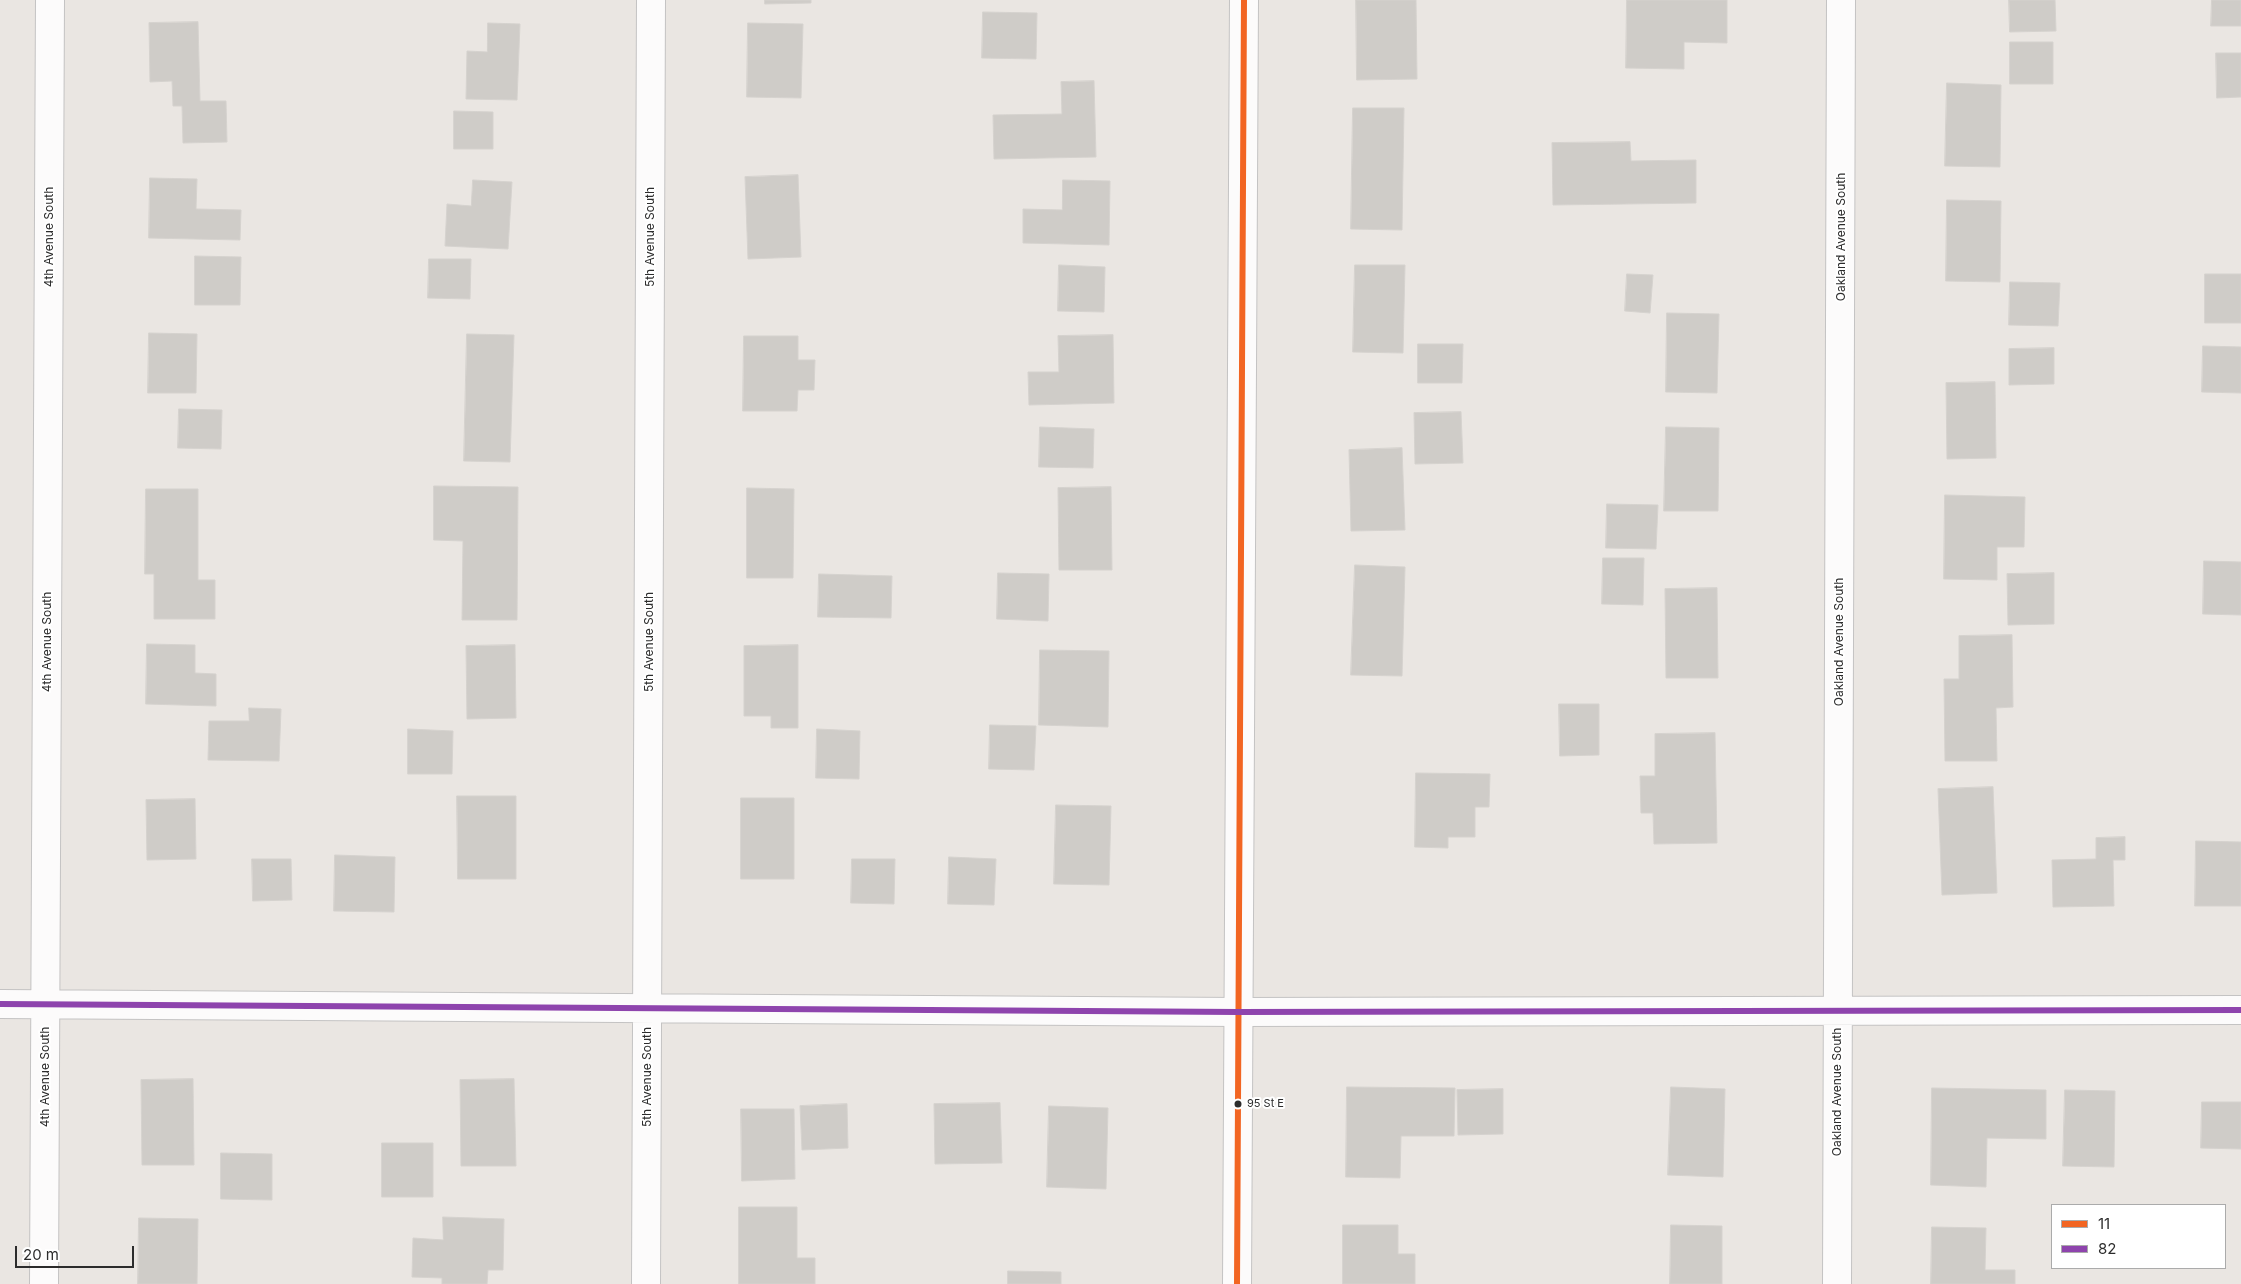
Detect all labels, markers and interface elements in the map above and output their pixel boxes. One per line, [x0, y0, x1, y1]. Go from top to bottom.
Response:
street label: Oakland Avenue South [1834, 173, 1848, 301]
street label: 4th Avenue South [42, 187, 56, 287]
street label: 5th Avenue South [643, 187, 657, 287]
street label: Oakland Avenue South [1832, 578, 1846, 706]
street label: 4th Avenue South [40, 592, 54, 692]
street label: 5th Avenue South [642, 592, 656, 692]
street label: 4th Avenue South [38, 1027, 52, 1127]
street label: 5th Avenue South [640, 1027, 654, 1127]
street label: Oakland Avenue South [1830, 1028, 1844, 1156]
place label: 95 St E [1247, 1097, 1284, 1111]
marker: 95 St E [1233, 1099, 1243, 1109]
legend [2051, 1204, 2226, 1269]
text: 11 [2098, 1214, 2110, 1233]
scale bar [18, 1236, 136, 1268]
text: 82 [2098, 1239, 2116, 1258]
text: 20 m [23, 1245, 59, 1264]

